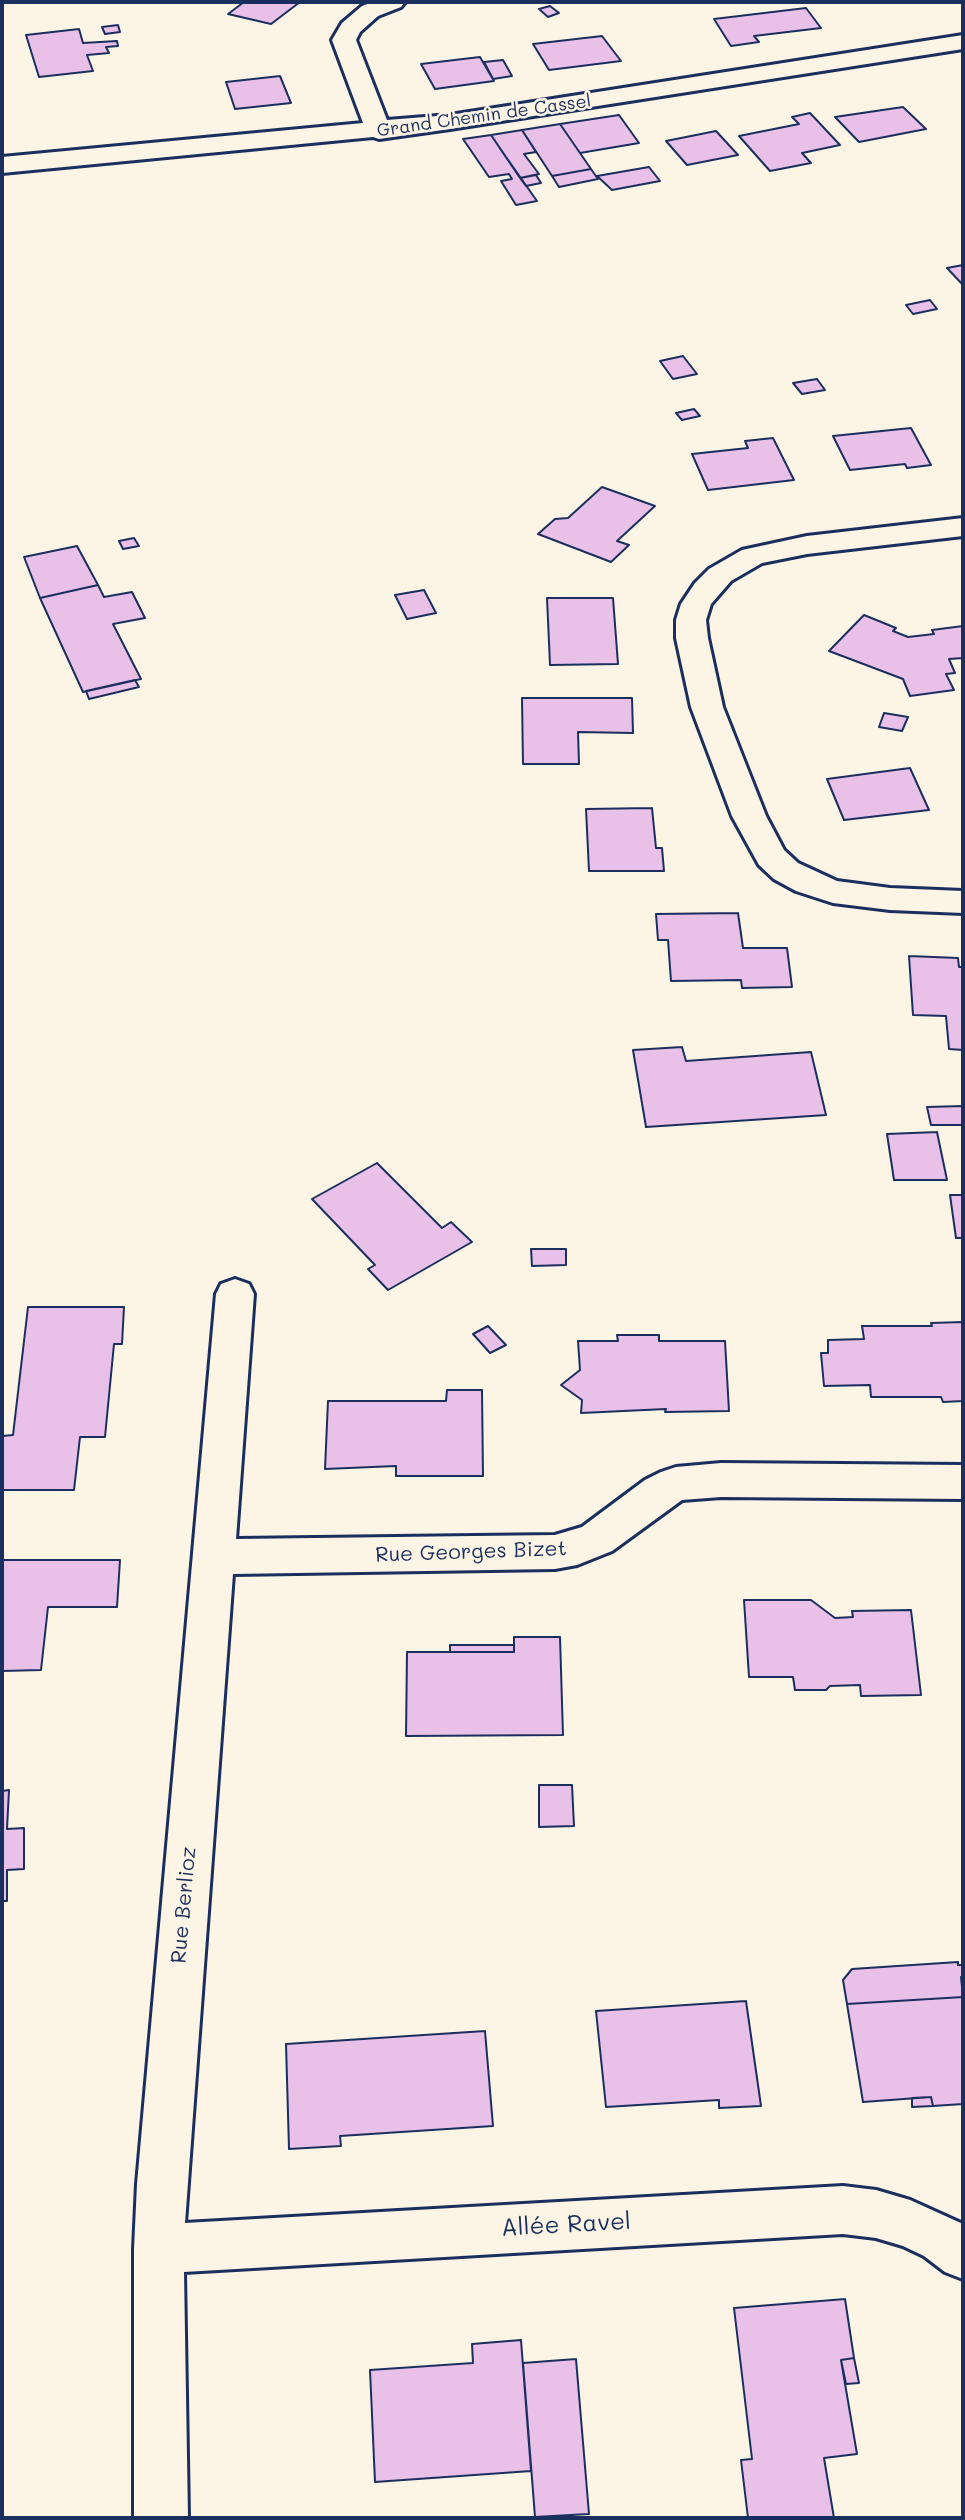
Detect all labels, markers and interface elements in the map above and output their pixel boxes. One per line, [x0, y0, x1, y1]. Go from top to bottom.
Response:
street label: Grand Chemin de Cassel [376, 90, 592, 142]
street label: Rue Georges Bizet [375, 1536, 567, 1568]
street label: Rue Berlioz [166, 1846, 202, 1964]
street label: Allée Ravel [500, 2207, 632, 2243]

